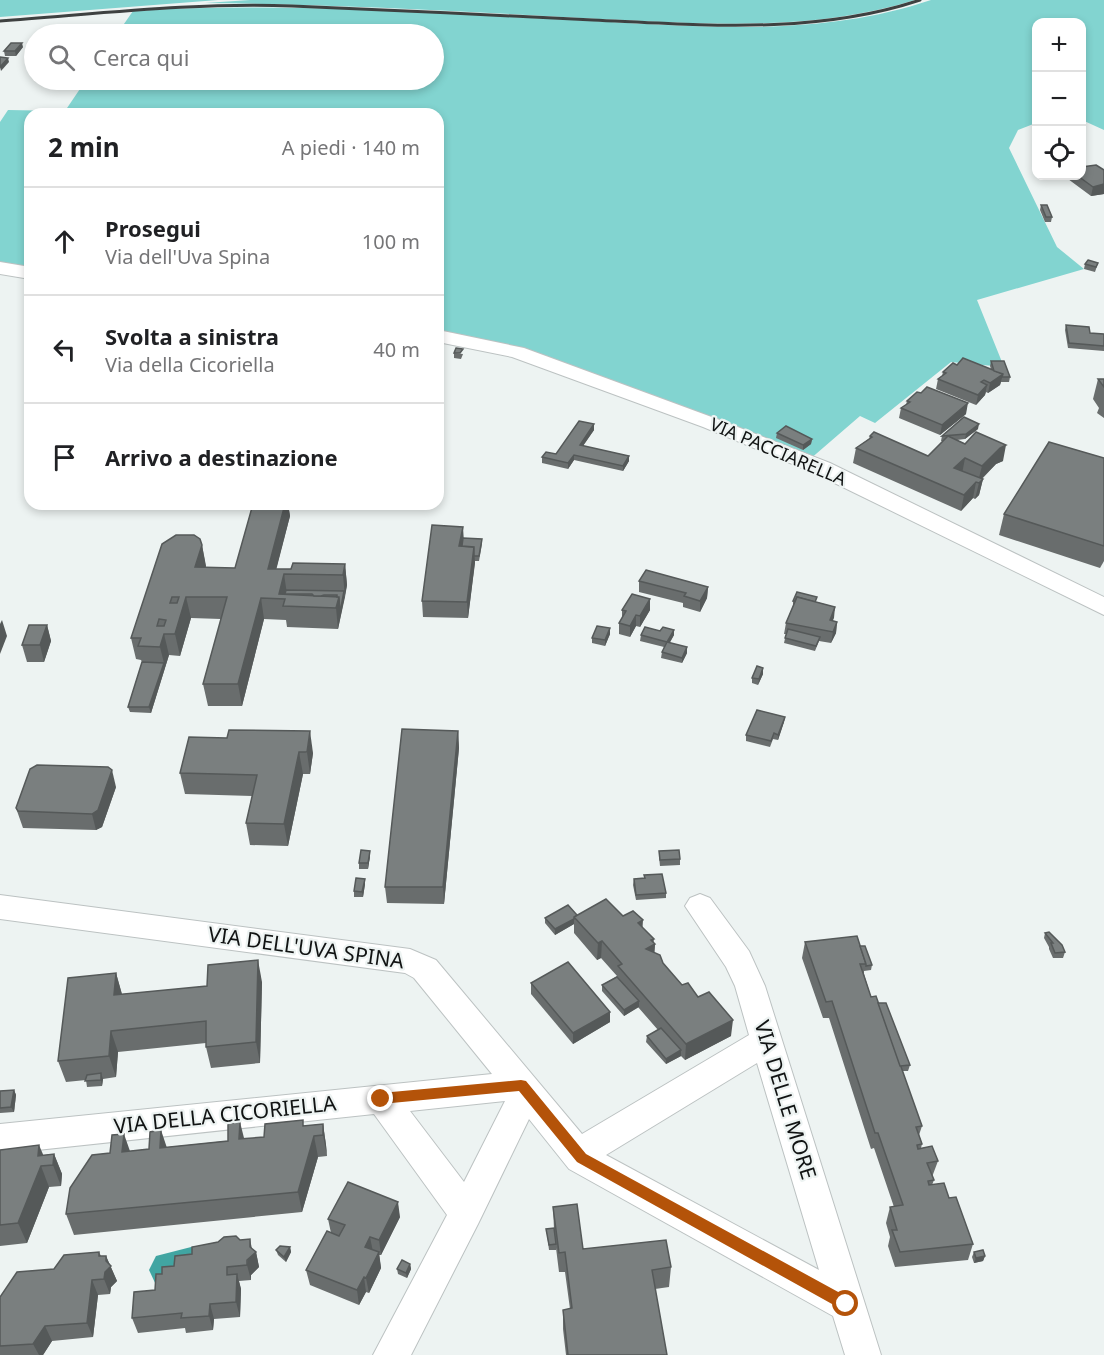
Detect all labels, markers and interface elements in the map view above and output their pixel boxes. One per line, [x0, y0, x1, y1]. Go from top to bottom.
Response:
map controls [1032, 18, 1086, 180]
button: + [1032, 18, 1086, 72]
search box [24, 24, 444, 90]
icon: search [45, 41, 78, 74]
text: Cerca qui [93, 42, 189, 72]
button: − [1032, 72, 1086, 126]
button: locate [1032, 126, 1086, 180]
text: 2 min [48, 129, 120, 165]
text: A piedi · 140 m [282, 134, 420, 161]
text: Prosegui [105, 213, 201, 243]
icon: ahead [48, 225, 81, 258]
text: 100 m [362, 228, 420, 255]
text: Via dell'Uva Spina [105, 243, 270, 270]
text: Svolta a sinistra [105, 321, 279, 351]
icon: left [48, 333, 81, 366]
text: 40 m [373, 336, 420, 363]
text: Via della Cicoriella [105, 351, 275, 378]
street label: VIA PACCIARELLA [707, 412, 851, 491]
icon: arrive [48, 441, 81, 474]
text: Arrivo a destinazione [105, 442, 338, 472]
street label: VIA DELL'UVA SPINA [206, 919, 406, 975]
street label: VIA DELLE MORE [748, 1017, 823, 1183]
route end [367, 1085, 393, 1111]
street label: VIA DELLA CICORIELLA [112, 1088, 338, 1140]
route start [832, 1290, 858, 1316]

